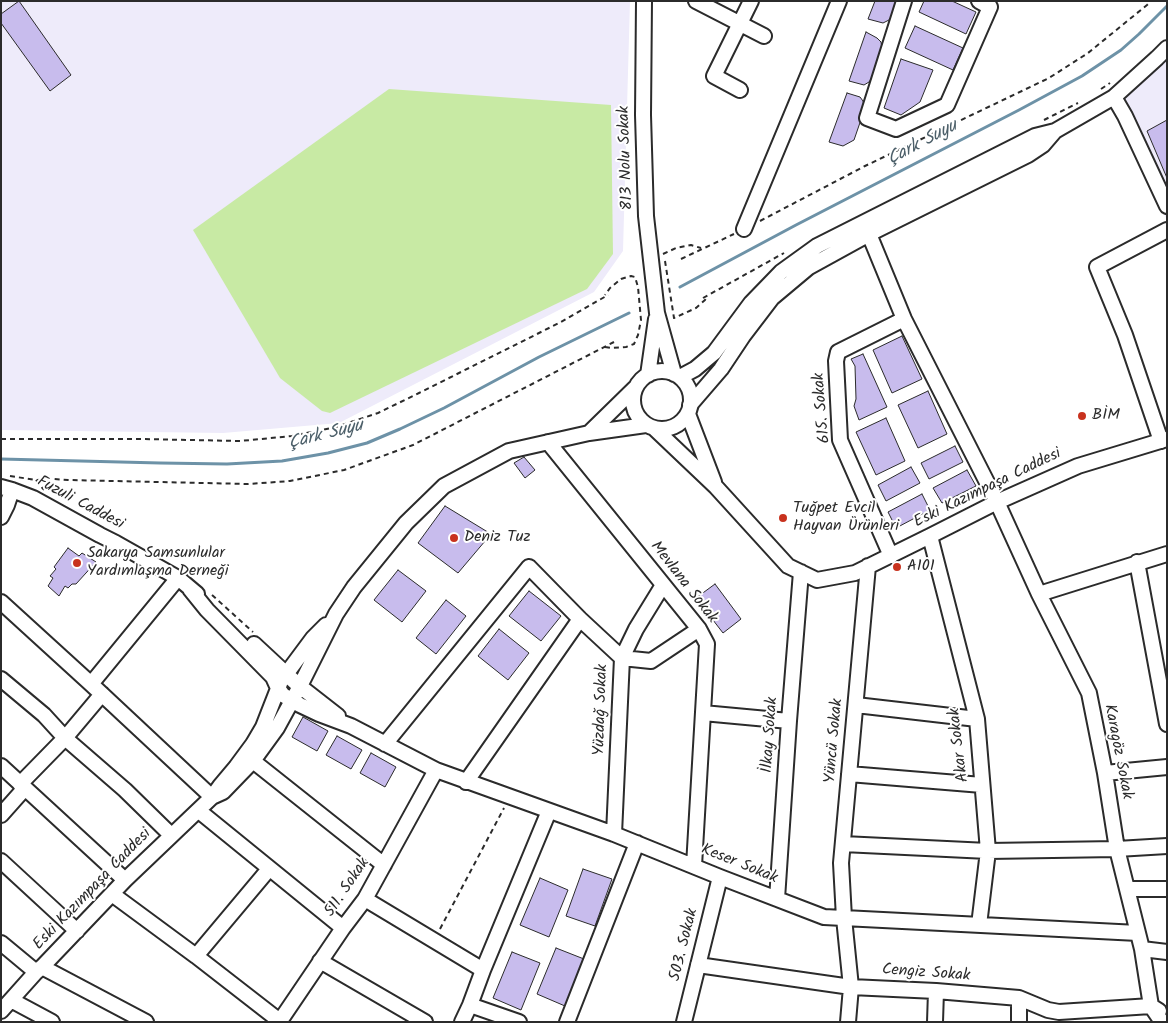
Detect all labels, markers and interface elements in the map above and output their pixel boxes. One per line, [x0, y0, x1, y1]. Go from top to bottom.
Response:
street label: 813 Nolu Sokak [616, 105, 638, 211]
water label: Çark Suyu [884, 117, 962, 171]
street label: 615. Sokak [810, 372, 836, 444]
place label: BİM [1092, 406, 1120, 426]
marker: BİM [1076, 410, 1088, 422]
water label: Çark Suyu [286, 416, 366, 456]
street label: Eski Kazımpaşa Caddesi [911, 445, 1065, 533]
street label: Fuzuli Caddesi [33, 473, 127, 535]
place label: Tuğpet Evcil Hayvan Ürünleri [793, 499, 899, 537]
marker: Tuğpet Evcil Hayvan Ürünleri [777, 512, 789, 524]
place label: Deniz Tuz [464, 528, 531, 548]
marker: Deniz Tuz [448, 532, 460, 544]
street label: Mevlana Sokak [645, 538, 721, 628]
place label: Sakarya Samsunlular Yardımlaşma Derneği [87, 544, 229, 582]
marker: Sakarya Samsunlular Yardımlaşma Derneği [71, 557, 83, 569]
place label: A101 [907, 557, 935, 577]
marker: A101 [891, 561, 903, 573]
street label: Yüzdağ Sokak [591, 664, 613, 756]
street label: İlkay Sokak [759, 696, 783, 774]
street label: Yüncü Sokak [822, 698, 848, 784]
street label: Karagöz Sokak [1098, 703, 1136, 801]
street label: Akar Sokak [946, 707, 974, 783]
street label: Eski Kazımpaşa Caddesi [30, 825, 156, 955]
street label: Keser Sokak [698, 841, 780, 889]
street label: 511. Sokak [321, 855, 375, 921]
street label: 503. Sokak [667, 907, 703, 983]
street label: Cengiz Sokak [881, 961, 971, 987]

